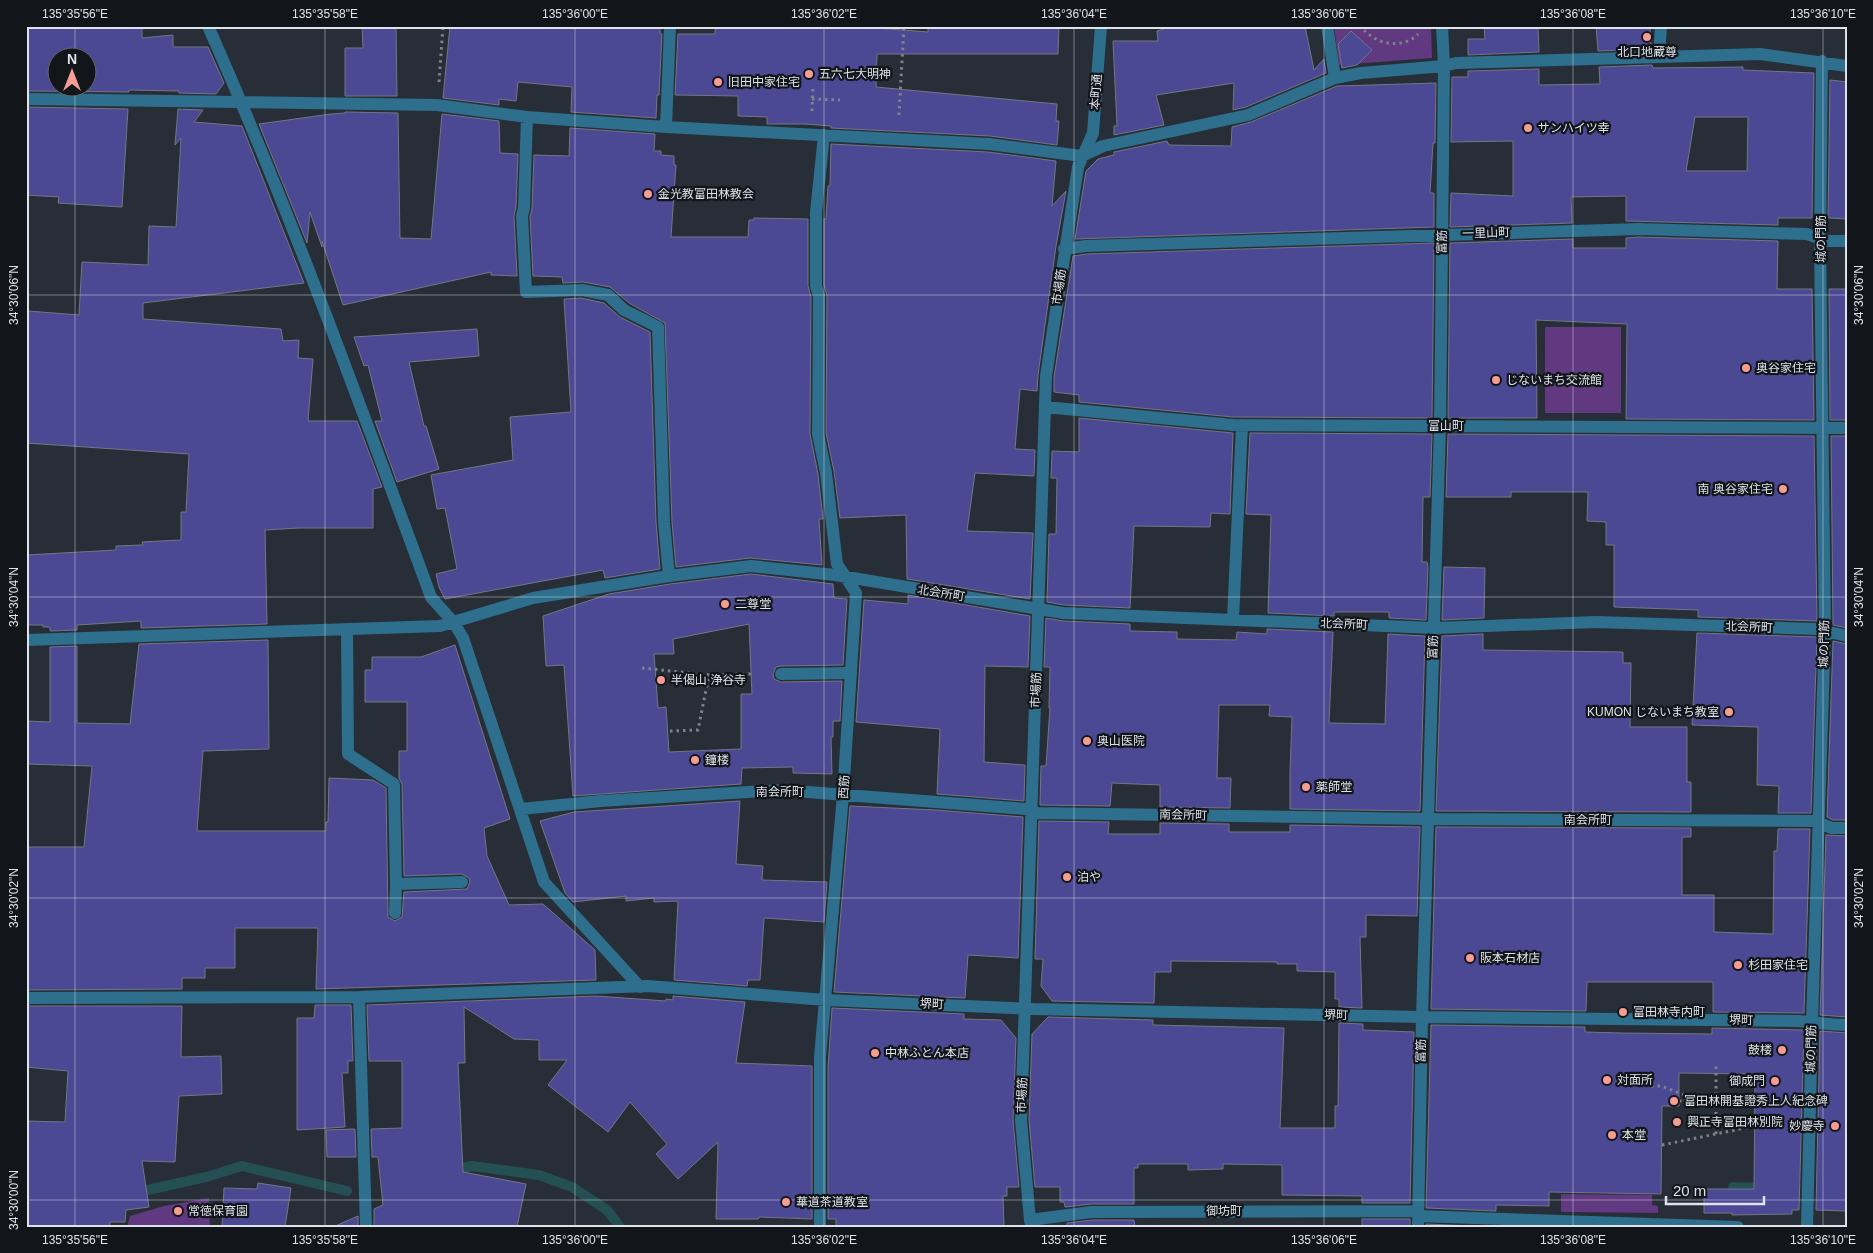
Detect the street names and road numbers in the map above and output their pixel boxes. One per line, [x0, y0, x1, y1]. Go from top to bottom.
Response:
street label: 本町通 [1088, 74, 1104, 110]
street label: 城の門筋 [1814, 215, 1828, 263]
street label: 一里山町 [1462, 225, 1510, 241]
street label: 富筋 [1435, 230, 1449, 254]
street label: 市場筋 [1050, 268, 1068, 306]
street label: 富山町 [1428, 419, 1464, 433]
street label: 北会所町 [916, 582, 966, 604]
street label: 北会所町 [1320, 616, 1368, 632]
street label: 北会所町 [1725, 619, 1773, 635]
street label: 城の門筋 [1817, 620, 1831, 668]
street label: 富筋 [1426, 635, 1440, 659]
street label: 市場筋 [1028, 672, 1044, 708]
street label: 西筋 [836, 775, 852, 799]
street label: 南会所町 [756, 785, 804, 799]
street label: 南会所町 [1159, 808, 1207, 822]
street label: 南会所町 [1564, 813, 1612, 827]
street label: 堺町 [920, 997, 944, 1011]
street label: 堺町 [1324, 1008, 1348, 1022]
street label: 堺町 [1729, 1013, 1753, 1027]
street label: 城の門筋 [1804, 1025, 1818, 1073]
street label: 富筋 [1414, 1039, 1428, 1063]
street label: 市場筋 [1014, 1077, 1030, 1113]
street label: 御坊町 [1206, 1204, 1242, 1218]

